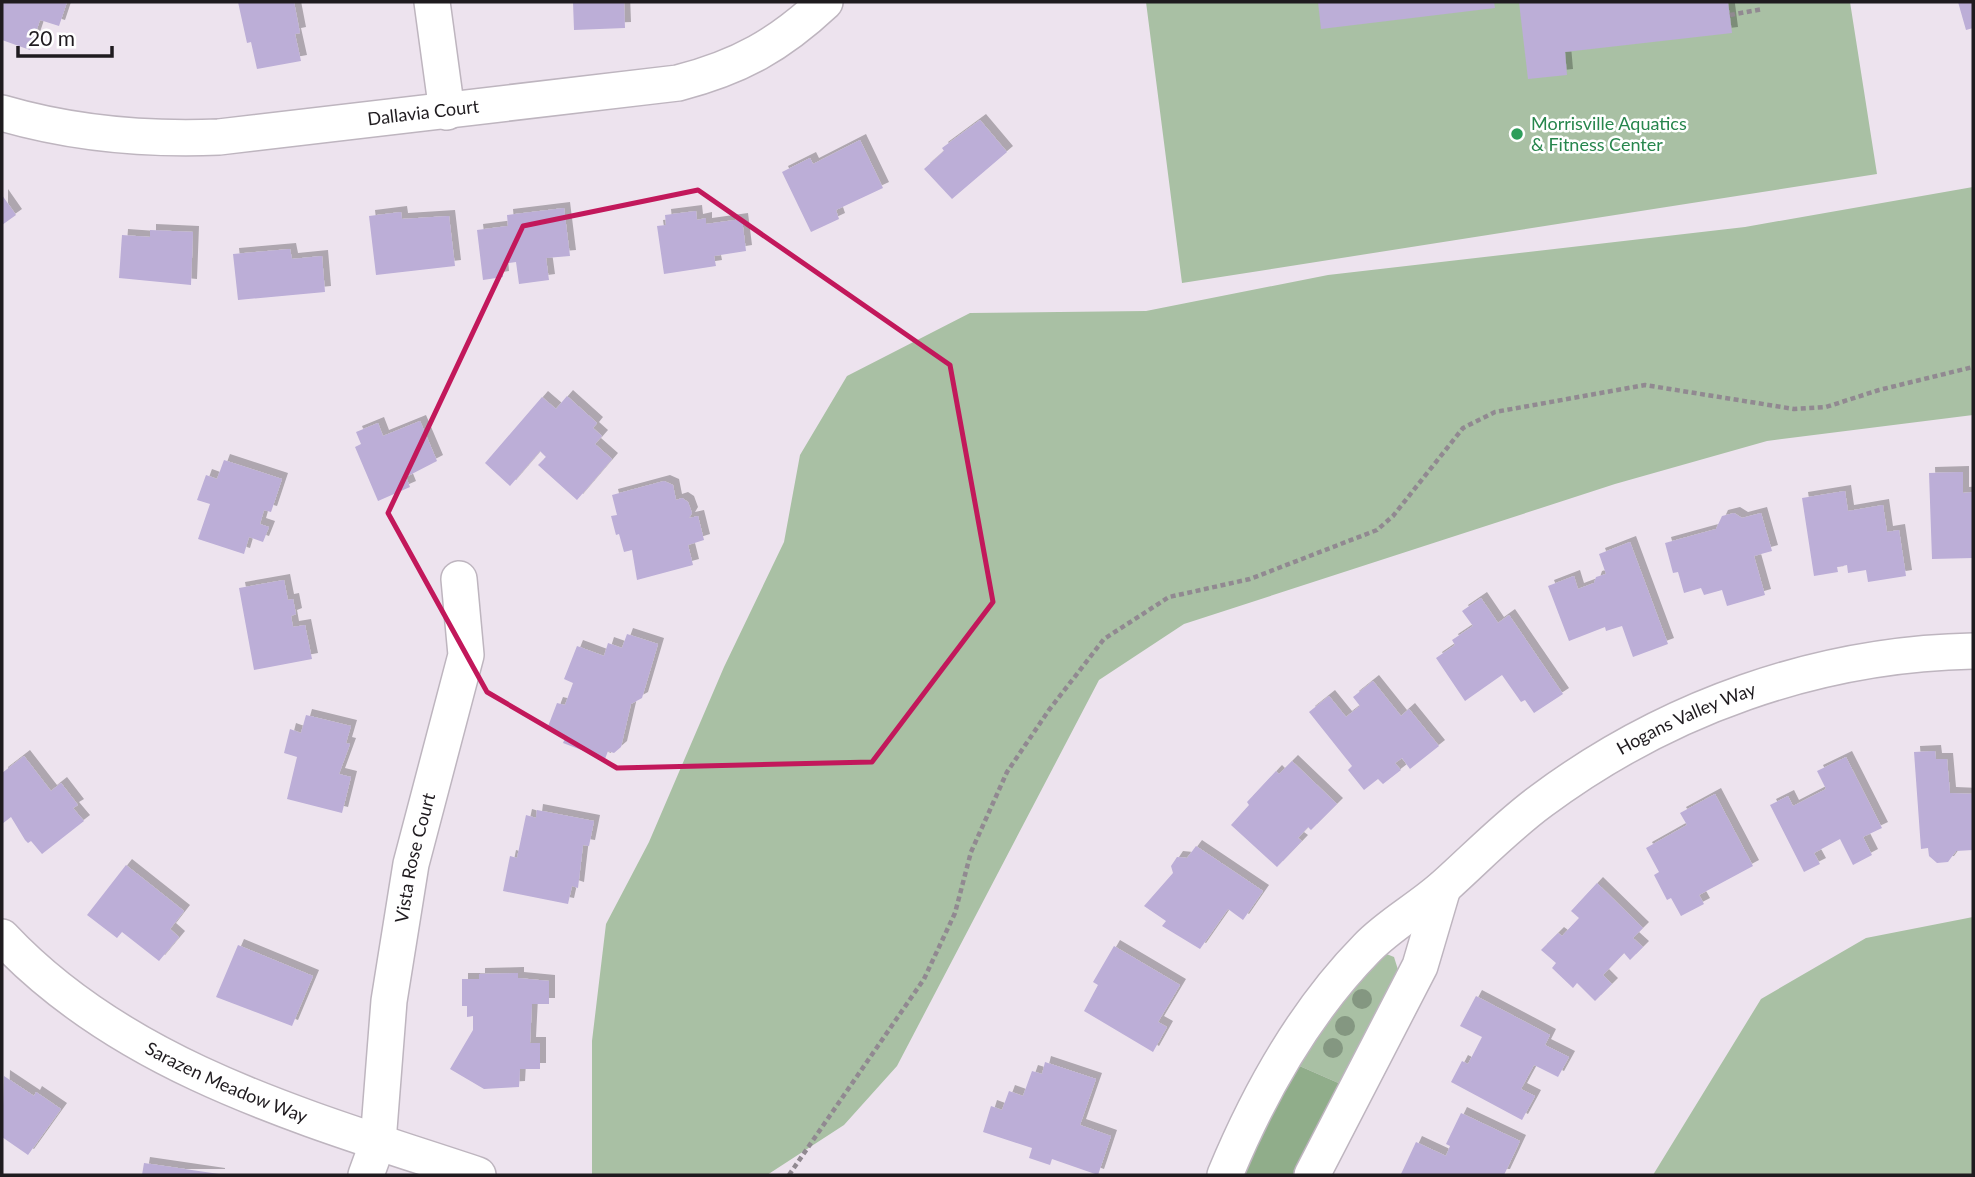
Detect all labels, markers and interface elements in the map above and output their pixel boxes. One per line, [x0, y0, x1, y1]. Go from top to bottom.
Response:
scale bar [18, 14, 112, 58]
text: 20 m [28, 25, 75, 50]
street label: Dallavia Court [366, 94, 481, 129]
place label: Morrisville Aquatics & Fitness Center [1531, 112, 1687, 155]
marker: Morrisville Aquatics & Fitness Center [1509, 126, 1525, 142]
street label: Hogans Valley Way [1612, 677, 1759, 759]
street label: Vista Rose Court [390, 790, 439, 924]
street label: Sarazen Meadow Way [142, 1037, 311, 1127]

